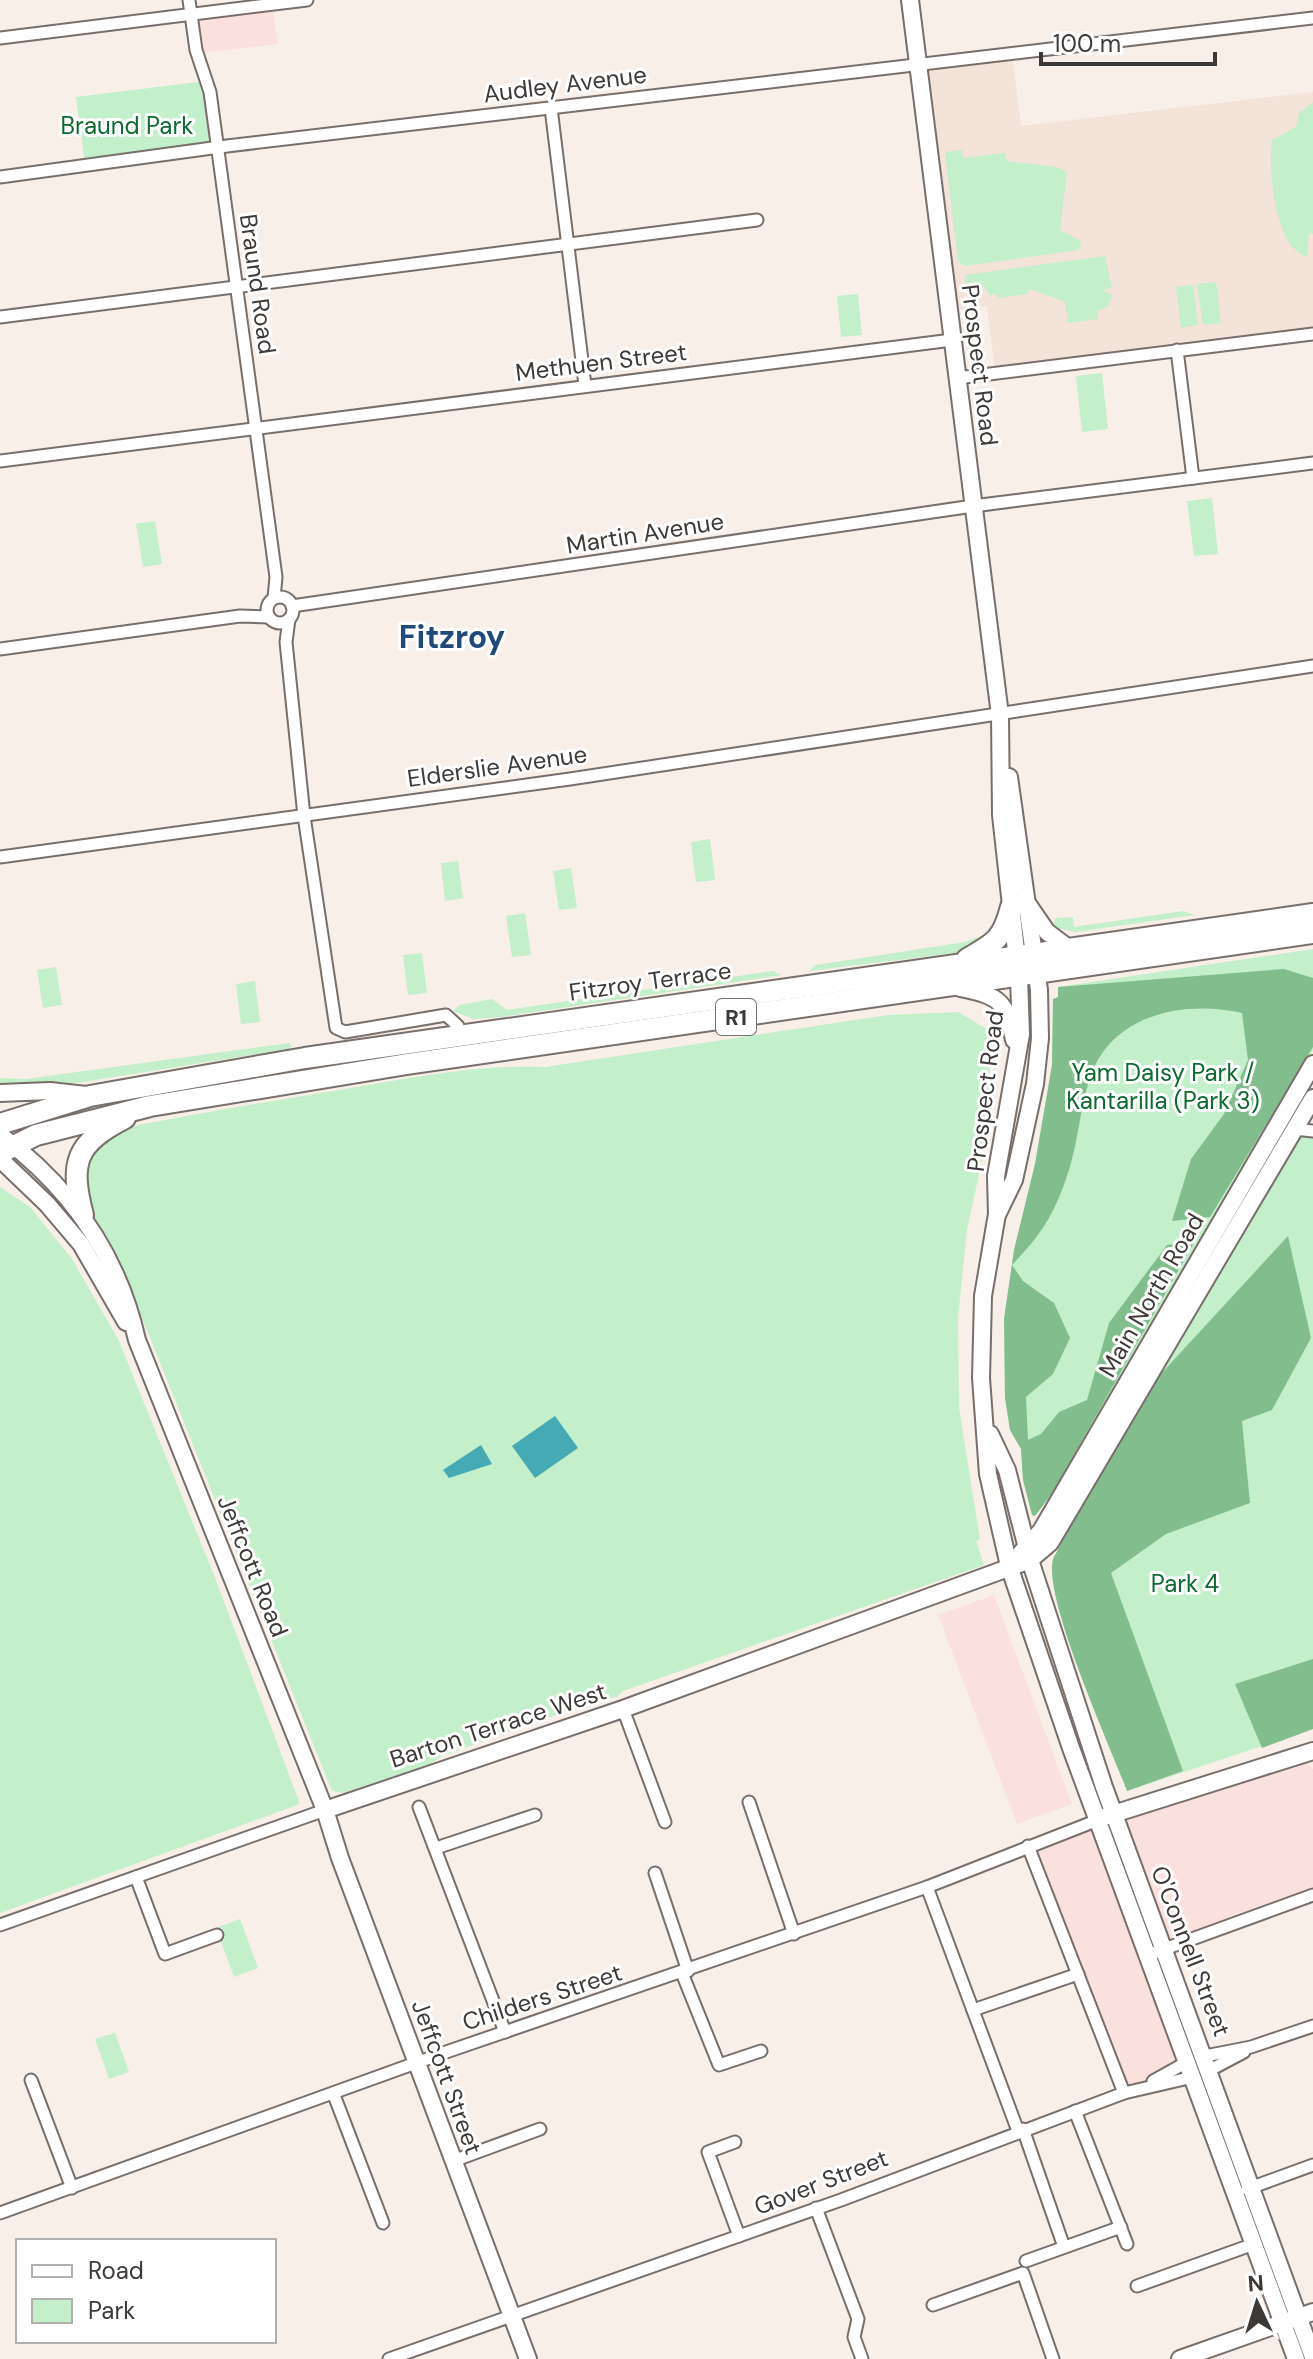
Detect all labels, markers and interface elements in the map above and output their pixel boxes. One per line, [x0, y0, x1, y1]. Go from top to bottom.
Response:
scale bar [1041, 16, 1215, 66]
text: 100 m [1053, 28, 1121, 59]
street label: Audley Avenue [482, 59, 648, 109]
park label: Braund Park [61, 110, 193, 141]
street label: Braund Road [233, 212, 283, 356]
street label: Prospect Road [955, 283, 1005, 447]
street label: Methuen Street [514, 336, 688, 388]
street label: Martin Avenue [564, 505, 726, 561]
district label: Fitzroy [399, 616, 505, 658]
street label: Elderslie Avenue [405, 738, 589, 794]
street label: Fitzroy Terrace [567, 954, 733, 1008]
road number: R1 [716, 999, 756, 1035]
street label: Prospect Road [960, 1009, 1010, 1173]
park label: Yam Daisy Park / Kantarilla (Park 3) [1066, 1057, 1260, 1116]
street label: Main North Road [1091, 1207, 1211, 1383]
street label: Jeffcott Road [211, 1491, 295, 1641]
park label: Park 4 [1151, 1568, 1219, 1599]
street label: Barton Terrace West [386, 1675, 610, 1775]
street label: O'Connell Street [1144, 1861, 1238, 2041]
street label: Childers Street [458, 1957, 626, 2037]
street label: Jeffcott Street [405, 1995, 489, 2159]
street label: Gover Street [750, 2142, 892, 2222]
legend [16, 2239, 276, 2343]
text: Road [88, 2255, 144, 2286]
north arrow [1217, 2263, 1297, 2343]
text: N [1247, 2269, 1265, 2299]
text: Park [88, 2295, 135, 2326]

